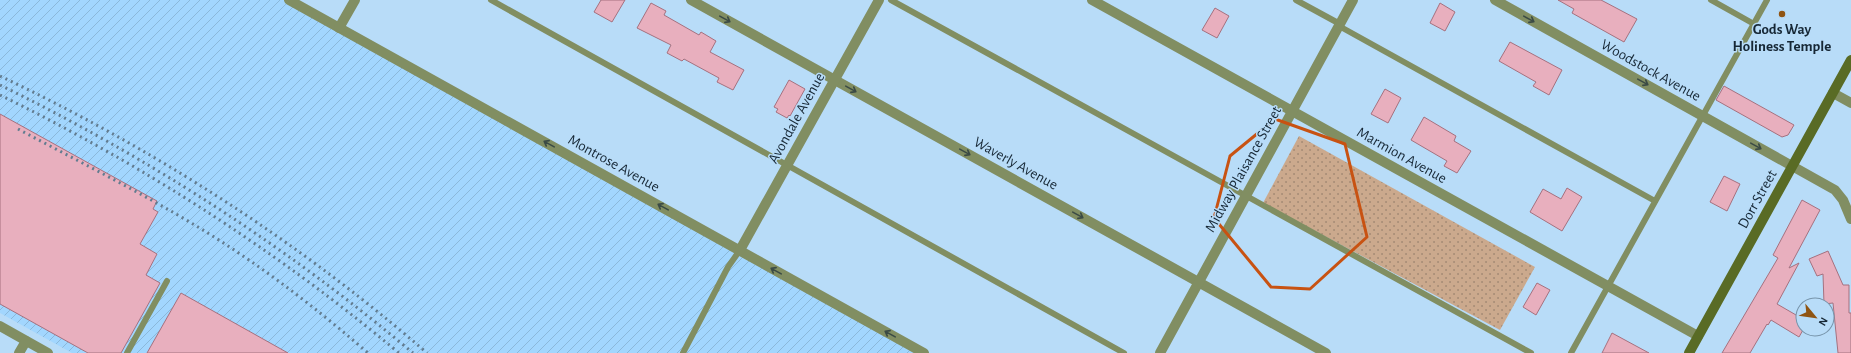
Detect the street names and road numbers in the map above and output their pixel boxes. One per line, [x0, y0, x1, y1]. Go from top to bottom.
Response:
street label: Woodstock Avenue [1598, 37, 1703, 104]
street label: Avondale Avenue [765, 70, 828, 166]
street label: Midway Plaisance Street [1203, 104, 1284, 235]
street label: Marmion Avenue [1354, 125, 1449, 186]
street label: Montrose Avenue [565, 132, 662, 195]
street label: Waverly Avenue [971, 134, 1060, 193]
street label: Dorr Street [1735, 167, 1780, 231]

